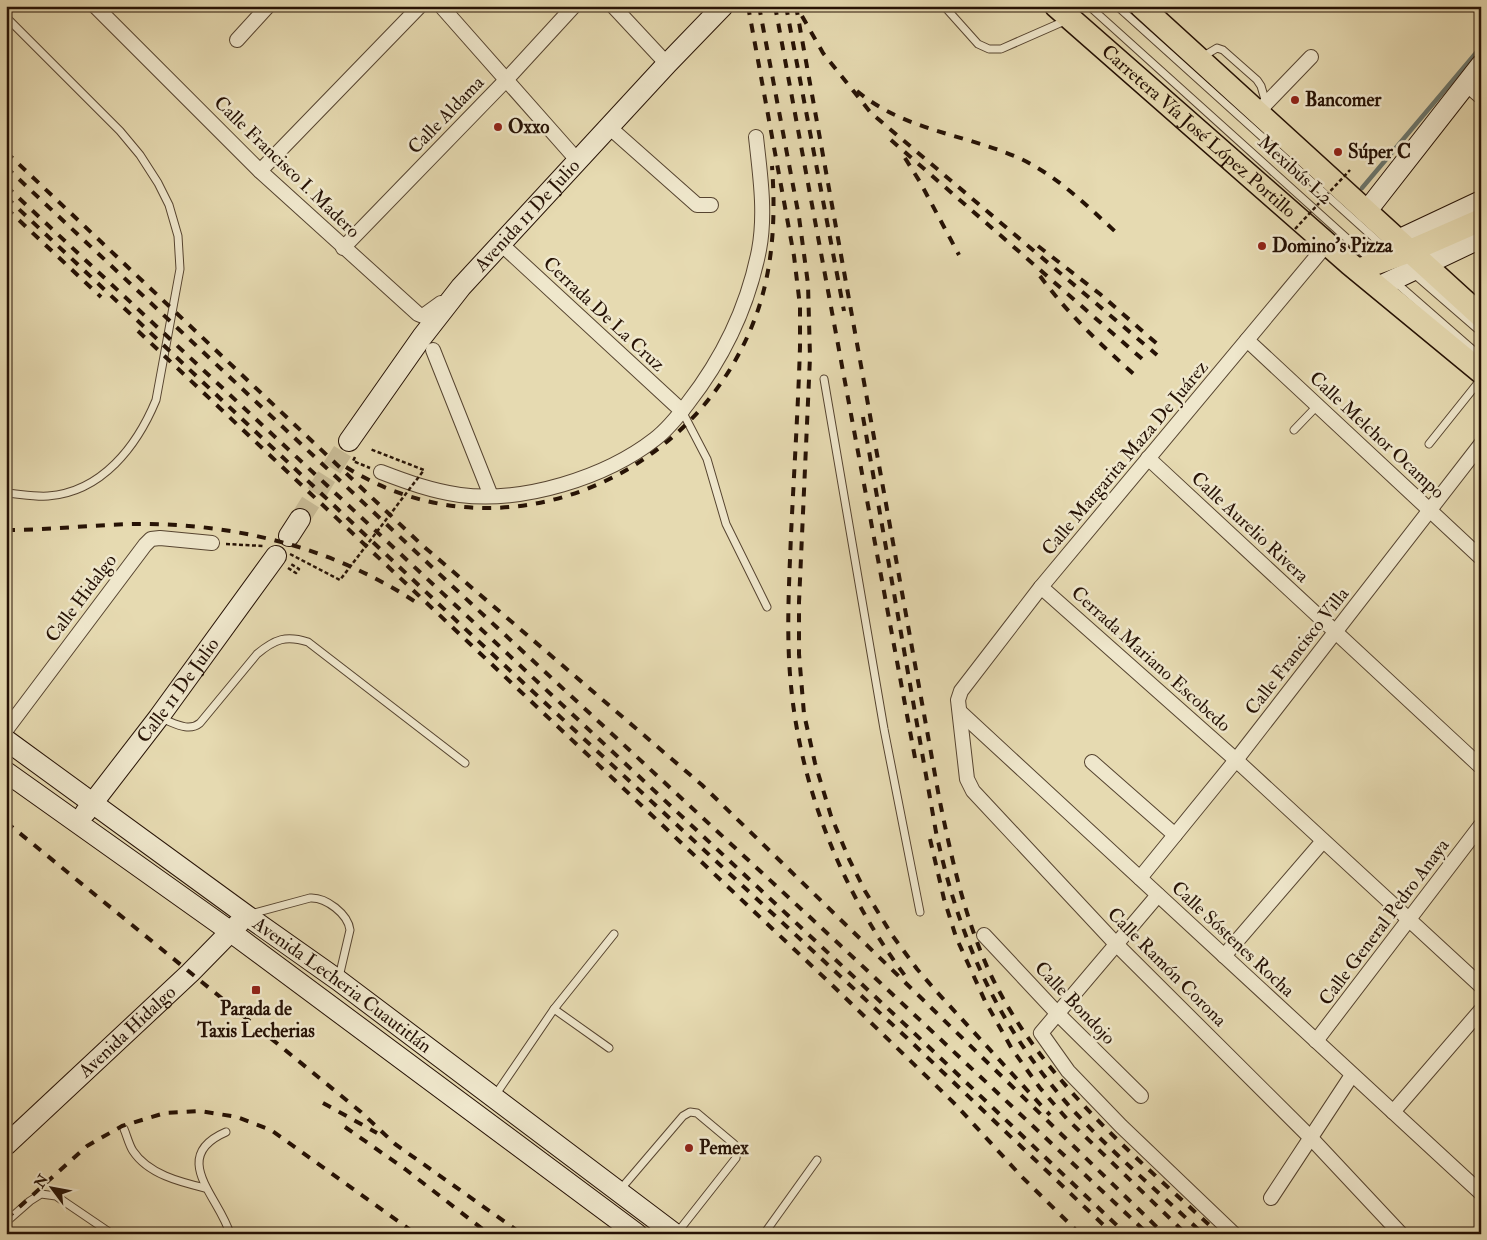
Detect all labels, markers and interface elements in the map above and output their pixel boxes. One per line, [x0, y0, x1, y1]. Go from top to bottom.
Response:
street label: Carretera Vía José López Portillo [1097, 39, 1301, 223]
street label: Calle Aldama [403, 71, 489, 159]
place label: Bancomer [1305, 88, 1382, 112]
street label: Calle Francisco I. Madero [209, 91, 365, 243]
marker: Bancomer [1289, 94, 1301, 106]
place label: Oxxo [508, 115, 549, 139]
marker: Oxxo [492, 121, 504, 133]
street label: Mexibús L2 [1253, 130, 1337, 210]
place label: Súper C [1348, 140, 1411, 165]
marker: Súper C [1332, 146, 1344, 158]
street label: Avenida 11 De Julio [469, 154, 585, 277]
place label: Domino's Pizza [1272, 234, 1394, 258]
marker: Domino's Pizza [1256, 240, 1268, 252]
street label: Cerrada De La Cruz [538, 251, 670, 377]
street label: Calle Margarita Maza De Juárez [1036, 356, 1214, 560]
street label: Calle Melchor Ocampo [1304, 366, 1450, 505]
street label: Calle Aurelio Rivera [1186, 466, 1314, 588]
street label: Calle Hidalgo [40, 549, 122, 647]
street label: Cerrada Mariano Escobedo [1066, 581, 1236, 737]
street label: Calle Francisco Villa [1240, 582, 1354, 720]
street label: Calle 11 De Julio [132, 633, 225, 748]
street label: Calle General Pedro Anaya [1314, 834, 1455, 1010]
street label: Calle Sóstenes Rocha [1166, 876, 1300, 1002]
street label: Calle Ramón Corona [1102, 902, 1232, 1032]
street label: Avenida Lecheria Cuautitlán [247, 911, 437, 1058]
street label: Calle Bondojo [1029, 956, 1121, 1050]
street label: Avenida Hidalgo [73, 980, 181, 1084]
marker: Parada de Taxis Lecherias [250, 984, 262, 996]
place label: Parada de Taxis Lecherias [196, 997, 315, 1043]
place label: Pemex [699, 1136, 749, 1160]
marker: Pemex [683, 1142, 695, 1154]
north arrow [28, 1162, 78, 1212]
text: N [30, 1171, 52, 1192]

